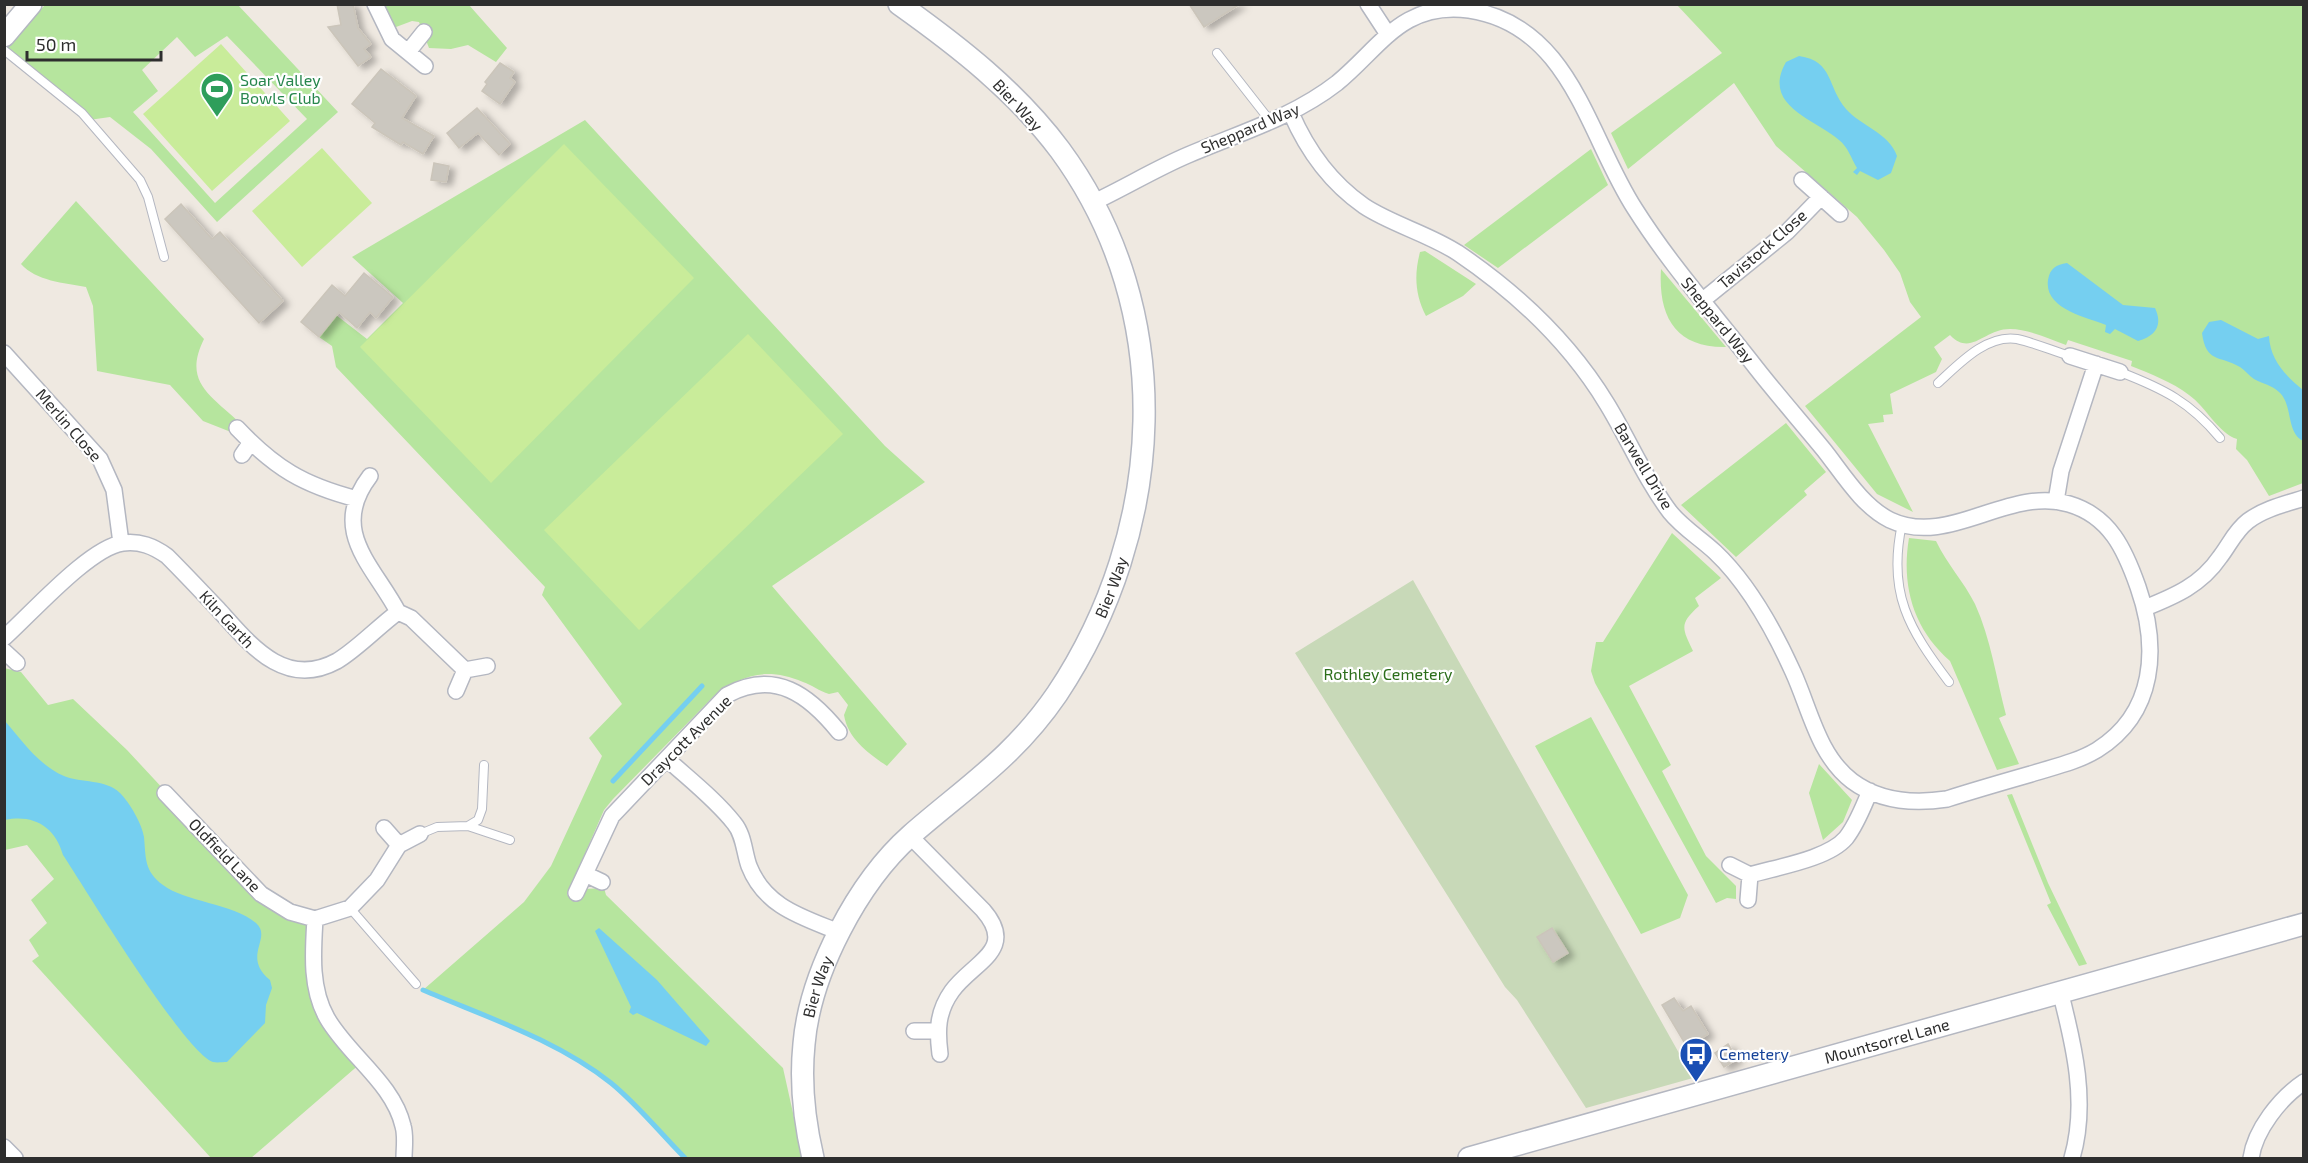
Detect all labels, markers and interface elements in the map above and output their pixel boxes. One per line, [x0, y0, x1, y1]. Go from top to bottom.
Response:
scale bar [27, 24, 160, 62]
text: 50 m [36, 33, 76, 55]
place label: Soar Valley Bowls Club [240, 70, 321, 107]
sports icon: Soar Valley Bowls Club [199, 71, 235, 118]
street label: Bier Way [990, 75, 1048, 135]
street label: Sheppard Way [1198, 98, 1302, 157]
street label: Tavistock Close [1713, 205, 1810, 292]
street label: Sheppard Way [1678, 273, 1759, 367]
street label: Merlin Close [33, 384, 106, 465]
street label: Barwell Drive [1611, 419, 1678, 512]
street label: Bier Way [1090, 554, 1131, 621]
street label: Kiln Garth [196, 586, 259, 651]
park label: Rothley Cemetery [1323, 664, 1453, 683]
street label: Draycott Avenue [637, 691, 735, 789]
street label: Oldfield Lane [185, 814, 265, 896]
street label: Bier Way [798, 952, 836, 1019]
street label: Mountsorrel Lane [1822, 1014, 1951, 1067]
bus stop icon: Cemetery [1678, 1036, 1714, 1083]
place label: Cemetery [1719, 1044, 1789, 1063]

